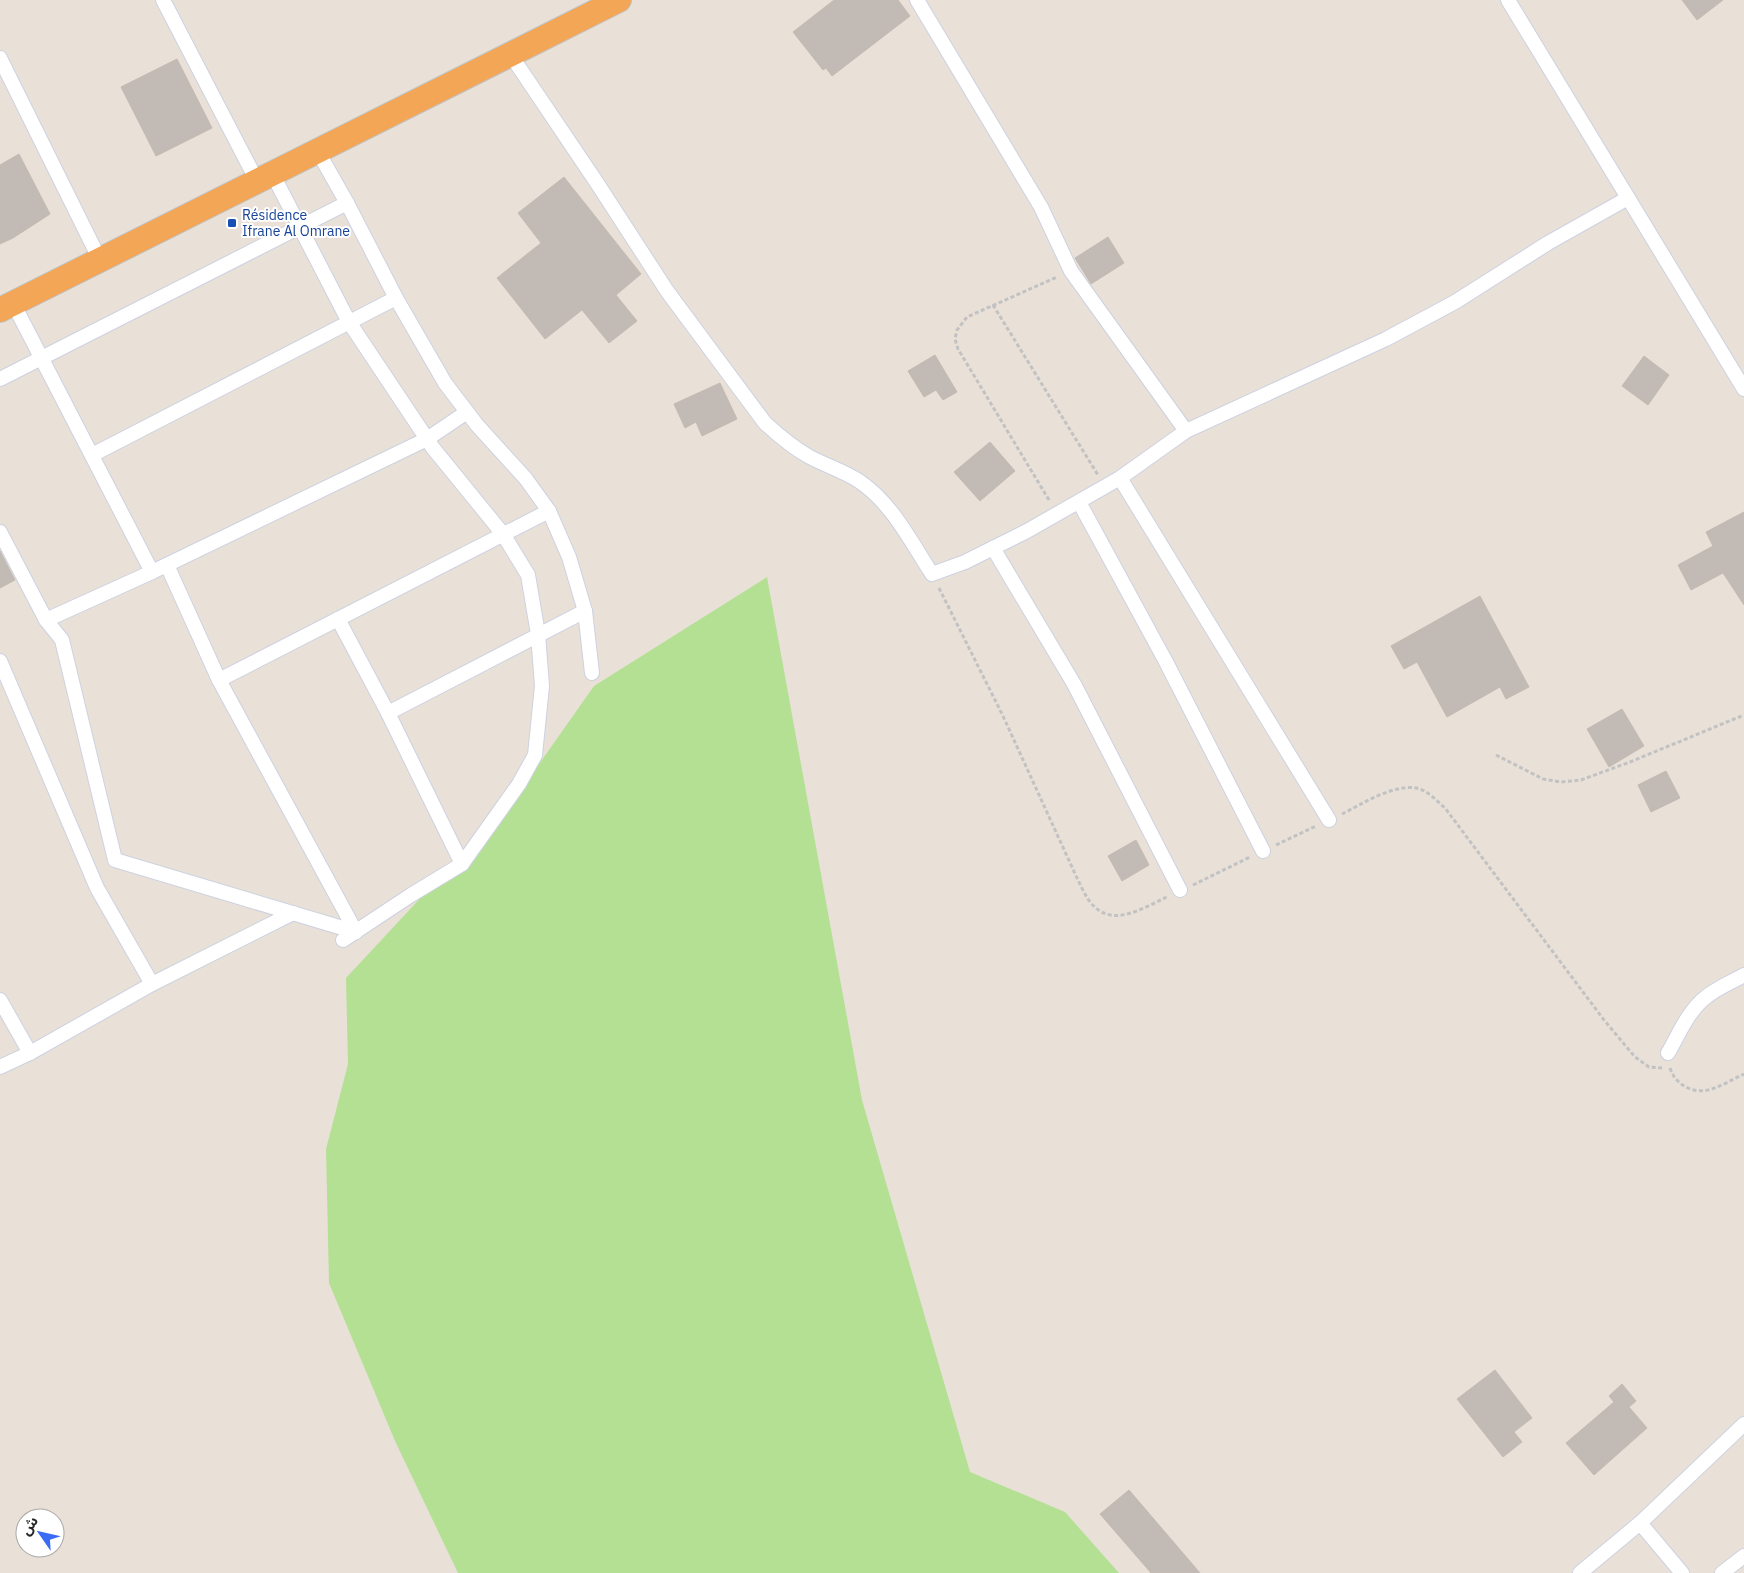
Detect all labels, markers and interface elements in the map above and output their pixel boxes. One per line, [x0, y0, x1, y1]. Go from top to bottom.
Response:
place label: Résidence Ifrane Al Omrane [242, 206, 350, 240]
marker: Résidence Ifrane Al Omrane [226, 217, 238, 229]
north arrow [15, 1508, 65, 1558]
text: ش [16, 1513, 42, 1539]

